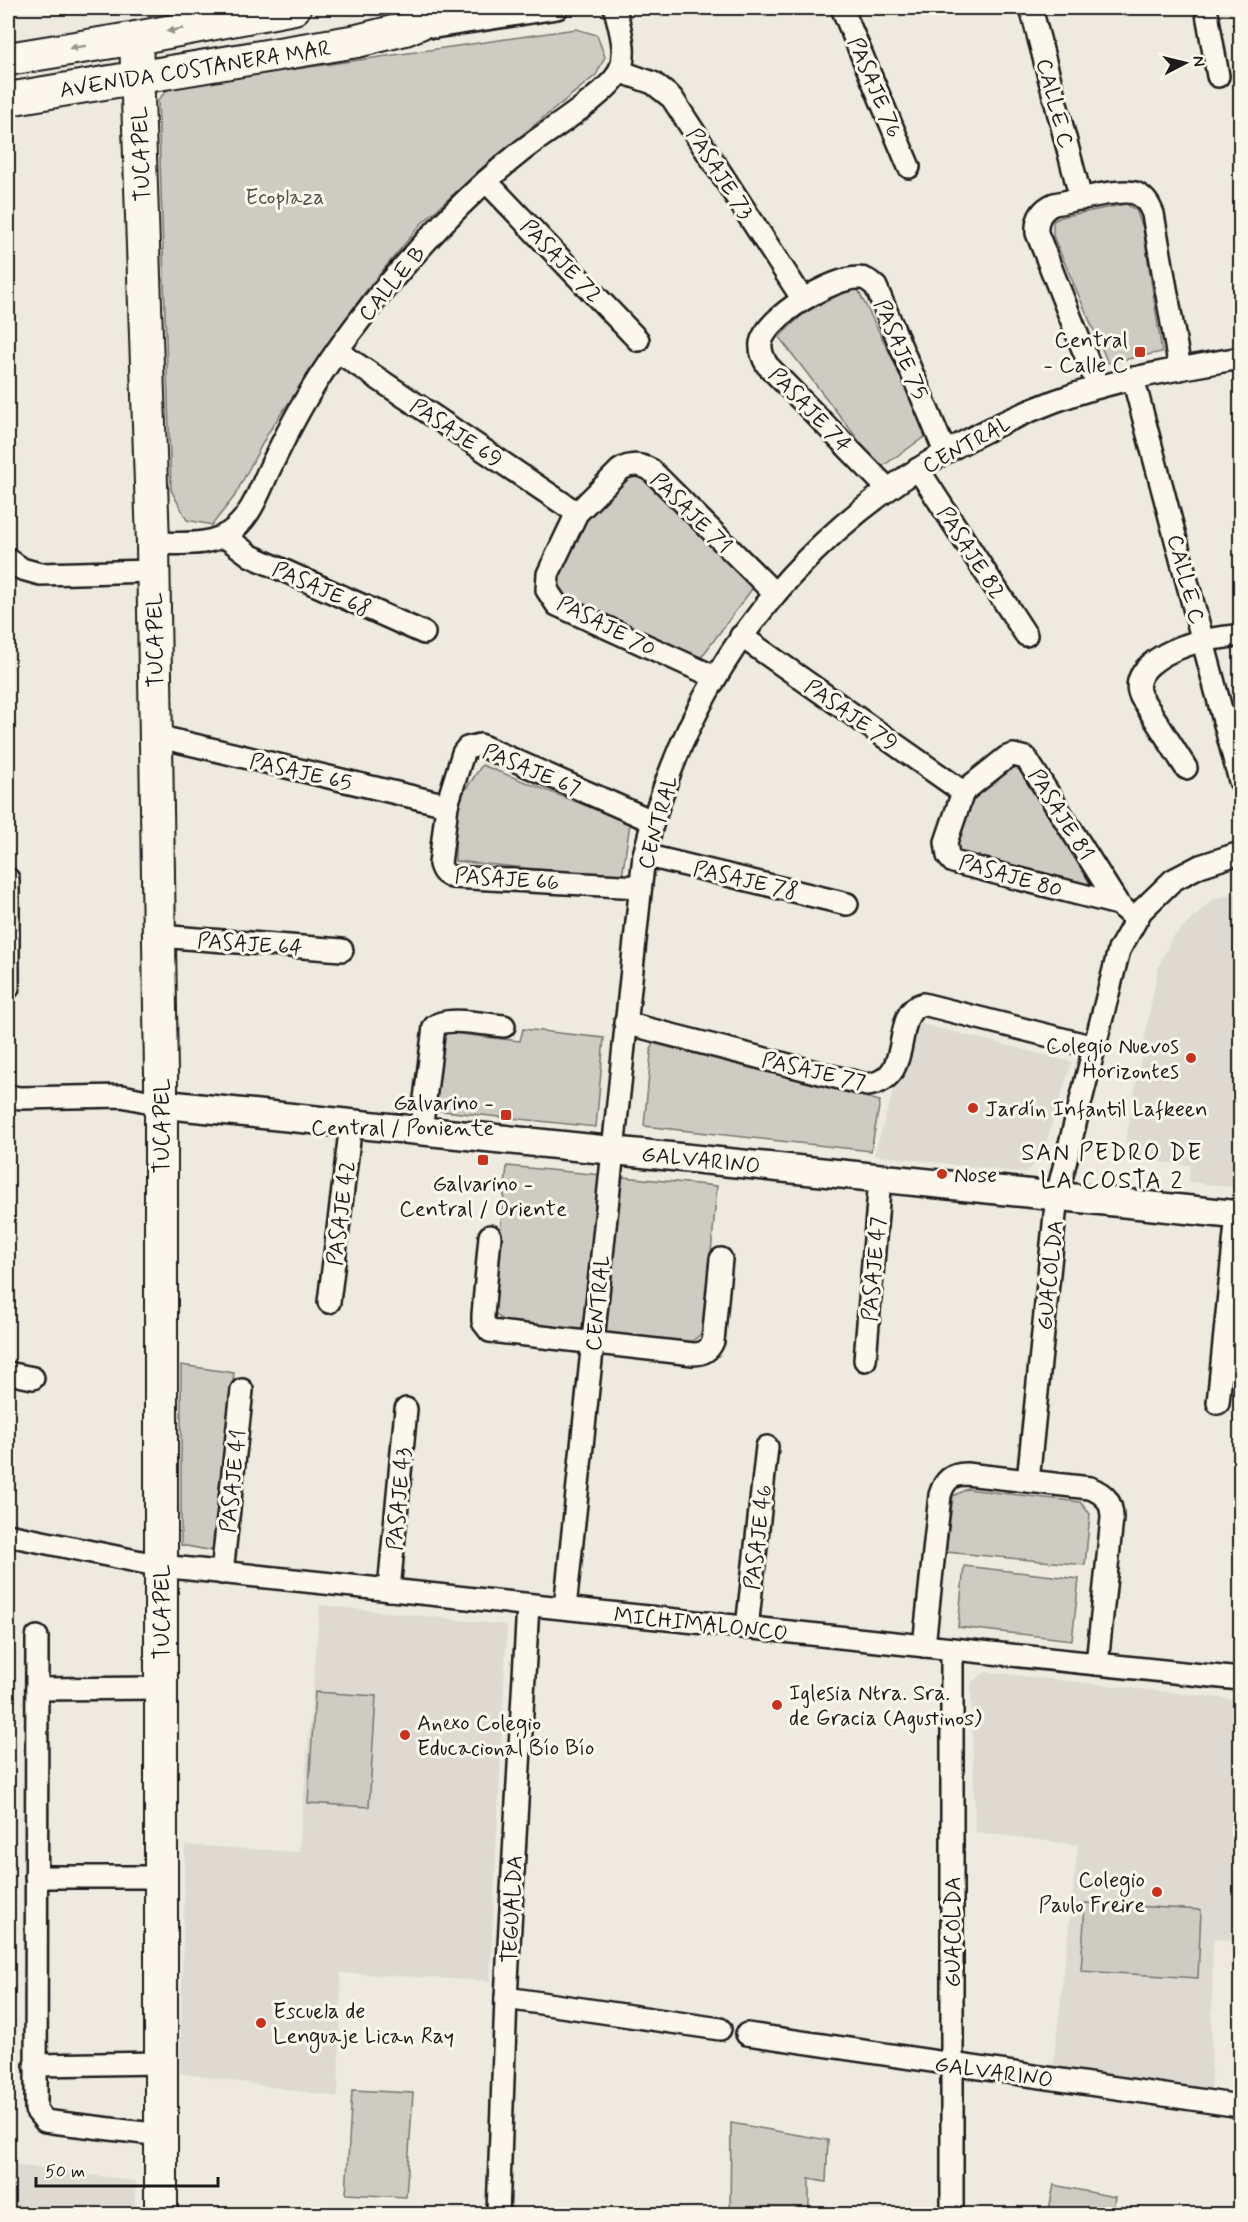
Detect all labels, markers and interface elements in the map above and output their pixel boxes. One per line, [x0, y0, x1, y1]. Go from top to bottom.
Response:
one-way arrow [165, 26, 184, 35]
street label: PASAJE 76 [840, 33, 908, 142]
north arrow [1155, 33, 1215, 93]
street label: AVENIDA COSTANERA MAR [58, 35, 333, 105]
one-way arrow [68, 43, 87, 52]
text: N [1187, 55, 1209, 68]
street label: CALLE C [1029, 56, 1080, 152]
street label: TUCAPEL [126, 105, 158, 202]
street label: PASAJE 73 [679, 123, 759, 225]
park label: Ecoplaza [245, 184, 325, 212]
street label: PASAJE 72 [514, 214, 607, 309]
street label: CALLE B [353, 241, 432, 328]
street label: PASAJE 75 [867, 295, 934, 404]
place label: Central - Calle C [1043, 327, 1128, 380]
marker: Central - Calle C [1133, 345, 1147, 359]
street label: PASAJE 74 [762, 362, 857, 459]
street label: PASAJE 69 [404, 393, 507, 475]
street label: CENTRAL [918, 411, 1016, 481]
street label: PASAJE 71 [644, 467, 737, 560]
street label: PASAJE 82 [930, 501, 1011, 605]
street label: CALLE C [1160, 532, 1211, 628]
street label: PASAJE 68 [268, 556, 375, 624]
street label: PASAJE 70 [552, 590, 660, 664]
street label: TUCAPEL [141, 592, 171, 688]
street label: PASAJE 79 [799, 673, 903, 758]
street label: PASAJE 67 [478, 738, 584, 804]
street label: PASAJE 65 [247, 748, 354, 798]
street label: PASAJE 81 [1021, 764, 1099, 866]
street label: CENTRAL [632, 772, 686, 873]
street label: PASAJE 80 [956, 849, 1065, 905]
street label: PASAJE 78 [691, 855, 801, 907]
street label: PASAJE 66 [454, 862, 560, 898]
street label: PASAJE 64 [196, 927, 304, 963]
place label: Colegio Nuevos Horizontes [1046, 1033, 1179, 1086]
street label: PASAJE 77 [759, 1046, 868, 1097]
marker: Colegio Nuevos Horizontes [1184, 1051, 1198, 1065]
street label: TUCAPEL [149, 1078, 177, 1174]
place label: Galvarino - Central / Poniente [311, 1090, 494, 1143]
place label: Jardín Infantil Lafkeen [985, 1096, 1208, 1124]
marker: Jardín Infantil Lafkeen [966, 1101, 980, 1115]
marker: Galvarino - Central / Poniente [499, 1108, 513, 1122]
district label: SAN PEDRO DE LA COSTA 2 [1021, 1138, 1203, 1197]
street label: GALVARINO [640, 1141, 762, 1181]
marker: Galvarino - Central / Oriente [476, 1153, 490, 1167]
street label: PASAJE 42 [322, 1159, 362, 1267]
place label: Nose [954, 1162, 997, 1190]
marker: Nose [935, 1167, 949, 1181]
place label: Galvarino - Central / Oriente [399, 1171, 567, 1224]
street label: PASAJE 47 [856, 1216, 894, 1323]
street label: GUACOLDA [1031, 1219, 1071, 1332]
street label: CENTRAL [580, 1254, 618, 1353]
street label: PASAJE 41 [215, 1428, 253, 1534]
street label: PASAJE 43 [382, 1447, 418, 1552]
street label: PASAJE 46 [739, 1483, 779, 1592]
street label: TUCAPEL [149, 1564, 177, 1660]
street label: MICHIMALONCO [612, 1602, 789, 1648]
place label: Iglesia Ntra. Sra. de Gracia (Agustinos) [789, 1680, 982, 1734]
marker: Iglesia Ntra. Sra. de Gracia (Agustinos) [770, 1698, 784, 1712]
place label: Anexo Colegio Educacional Bío Bío [417, 1710, 594, 1763]
marker: Anexo Colegio Educacional Bío Bío [398, 1728, 412, 1742]
street label: TEGUALDA [496, 1854, 530, 1964]
place label: Colegio Paulo Freire [1039, 1867, 1145, 1920]
street label: GUACOLDA [940, 1876, 968, 1988]
marker: Colegio Paulo Freire [1150, 1885, 1164, 1899]
place label: Escuela de Lenguaje Lican Ray [273, 1998, 454, 2054]
marker: Escuela de Lenguaje Lican Ray [254, 2016, 268, 2030]
street label: GALVARINO [933, 2051, 1055, 2095]
scale bar [36, 2150, 218, 2188]
text: 50 m [45, 2160, 85, 2184]

